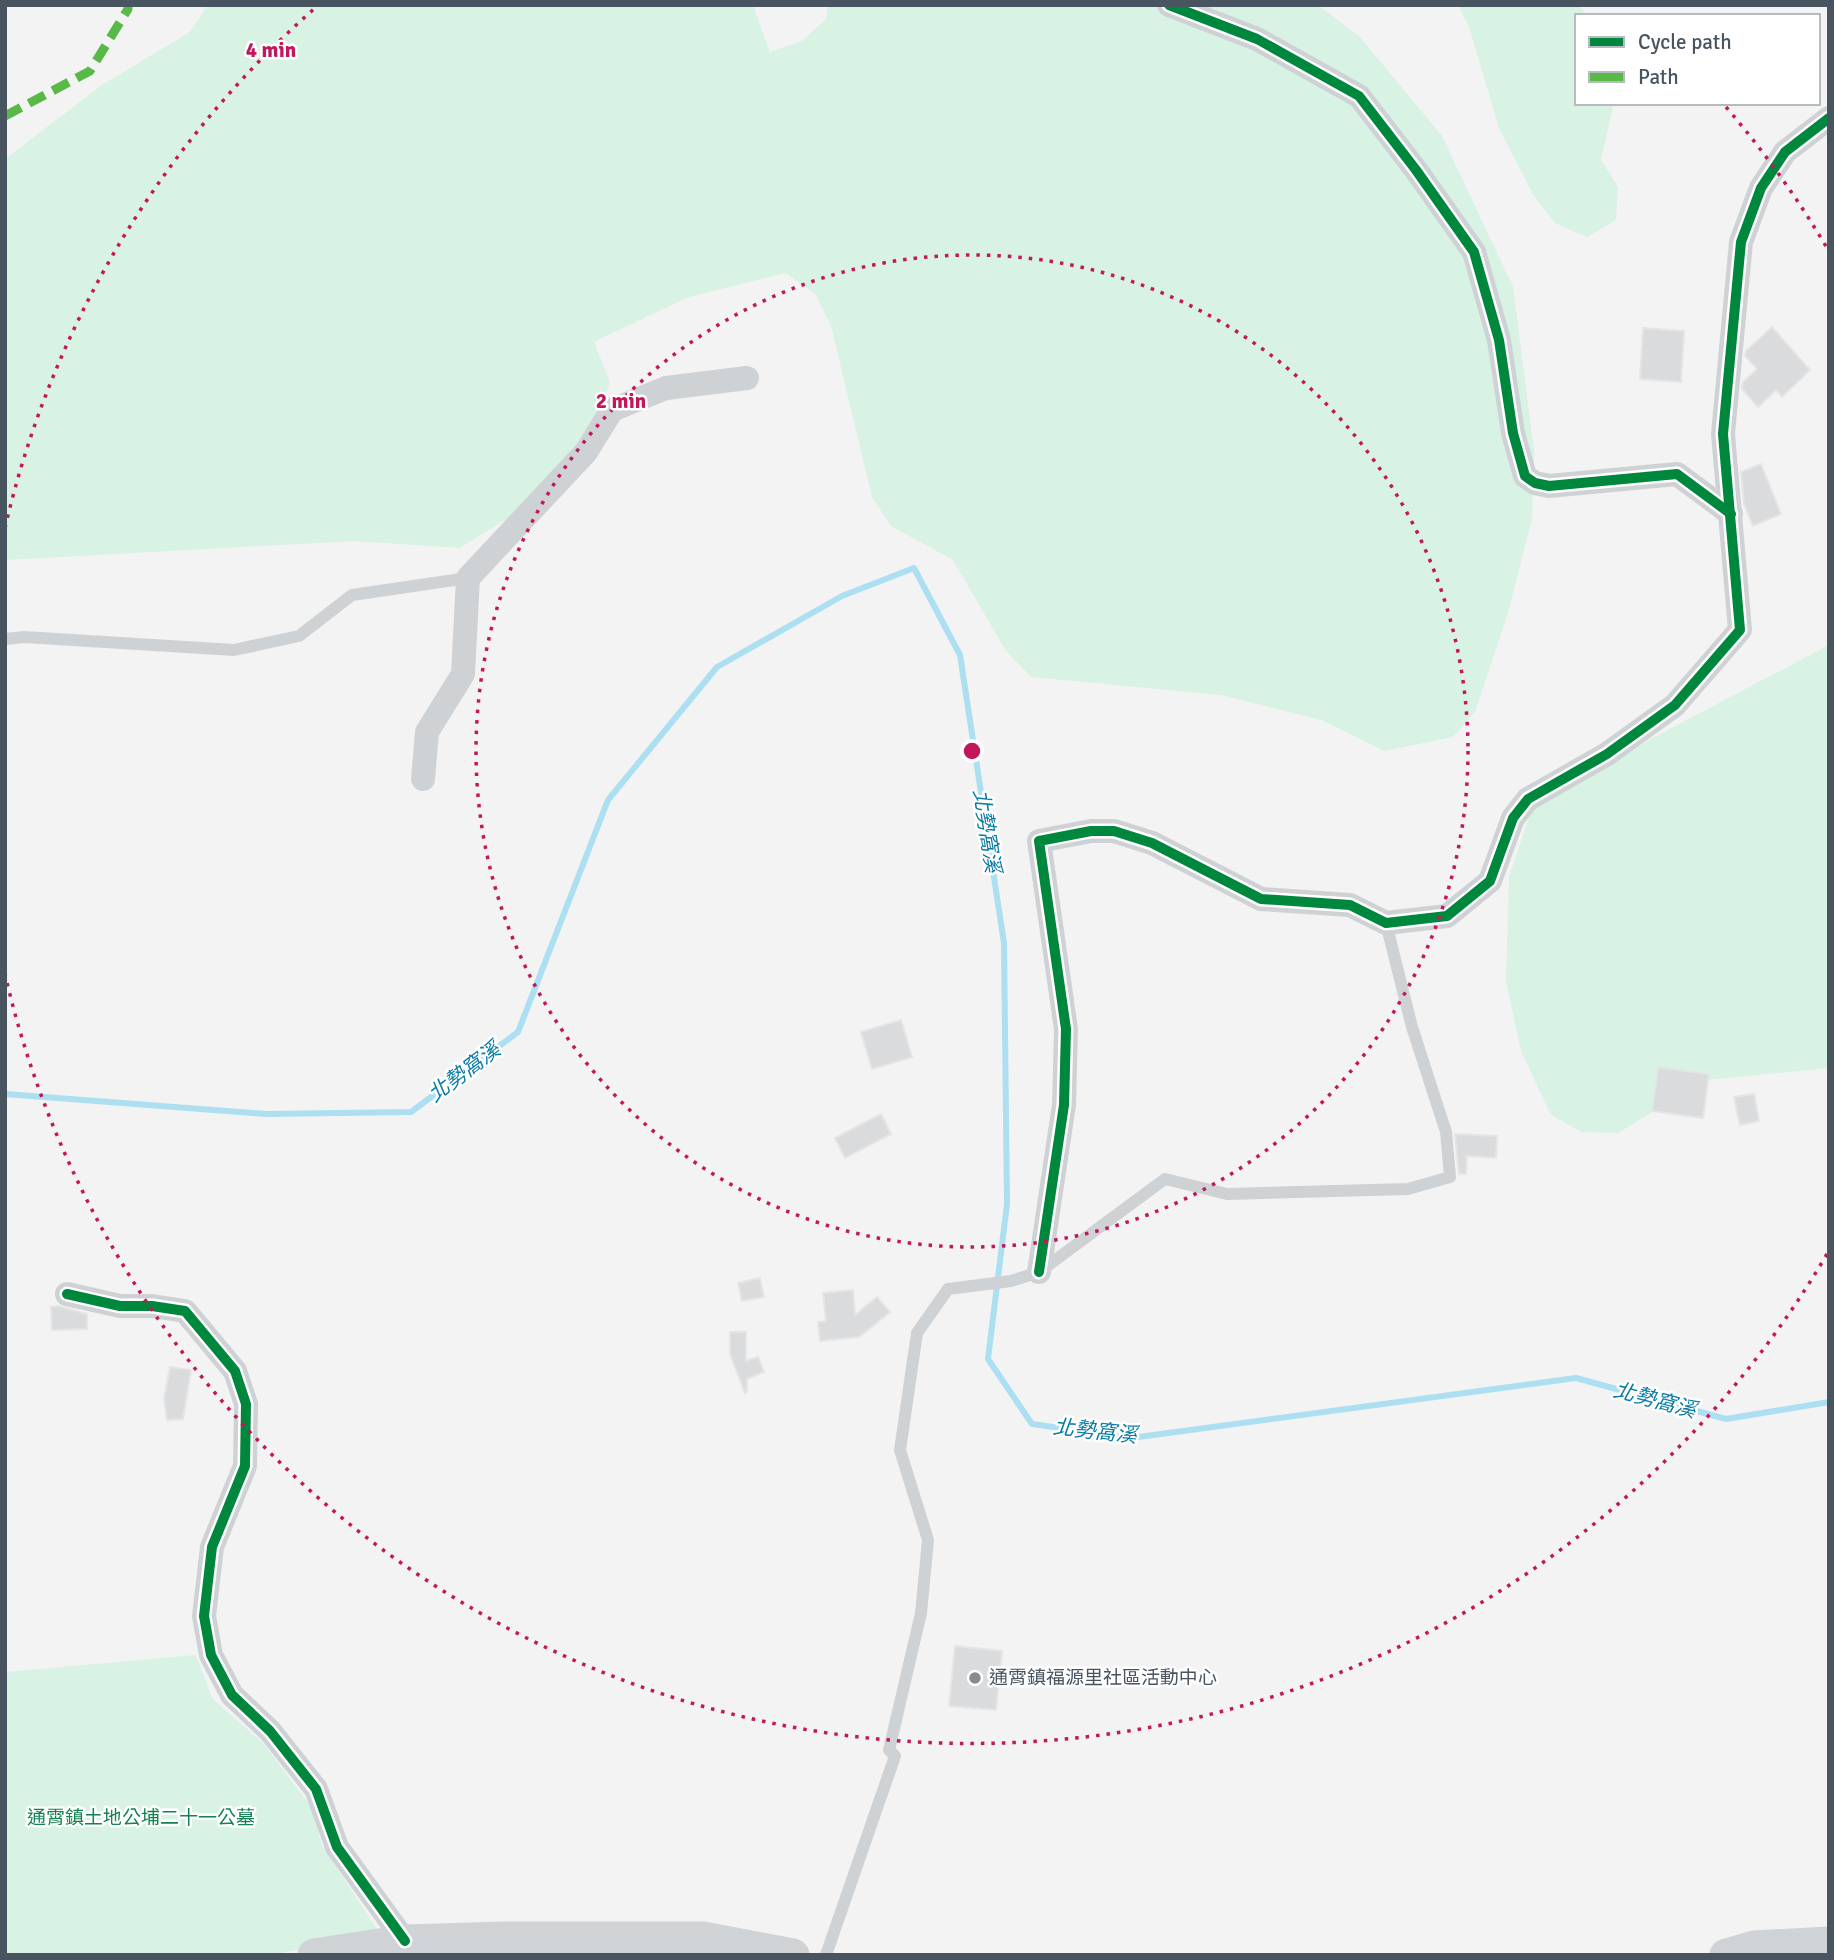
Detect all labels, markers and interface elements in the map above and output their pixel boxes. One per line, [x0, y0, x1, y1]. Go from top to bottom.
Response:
legend [1575, 14, 1820, 105]
text: Cycle path [1638, 29, 1732, 55]
text: 4 min [246, 37, 296, 63]
text: Path [1638, 64, 1679, 90]
text: 2 min [596, 388, 646, 414]
centre of rings [960, 739, 984, 763]
water label: 北勢窩溪 [968, 787, 1007, 877]
water label: 北勢窩溪 [423, 1035, 508, 1108]
water label: 北勢窩溪 [1611, 1377, 1702, 1424]
water label: 北勢窩溪 [1052, 1414, 1141, 1449]
place label: 通霄鎮福源里社區活動中心 [989, 1666, 1217, 1690]
marker: 通霄鎮福源里社區活動中心 [967, 1670, 983, 1686]
park label: 通霄鎮土地公埔二十一公墓 [27, 1806, 255, 1830]

